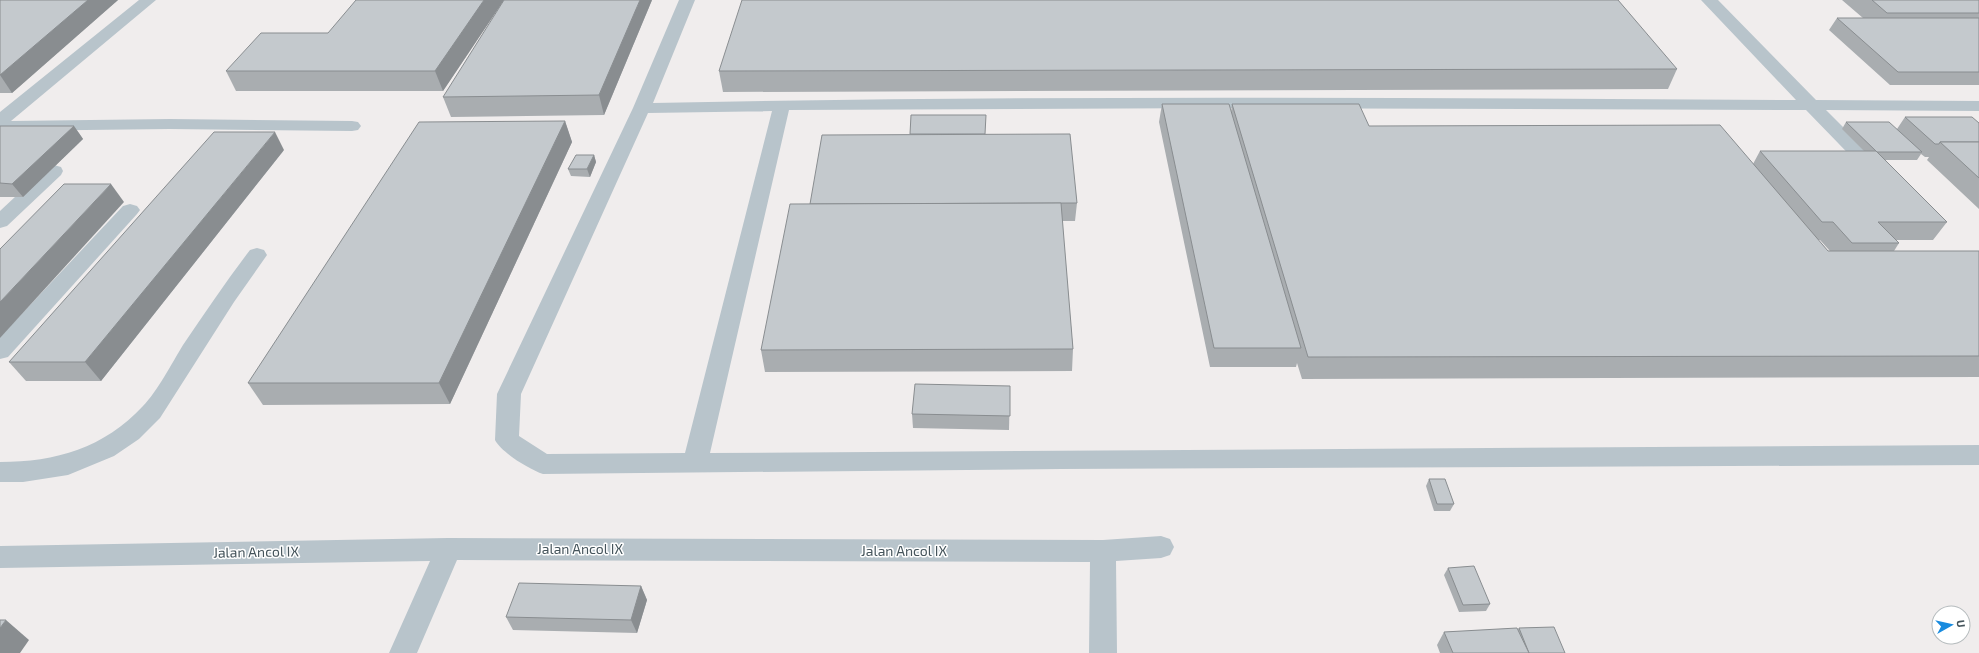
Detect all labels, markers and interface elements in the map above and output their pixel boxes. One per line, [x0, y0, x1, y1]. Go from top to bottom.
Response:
street label: Jalan Ancol IX [537, 540, 623, 557]
street label: Jalan Ancol IX [213, 542, 300, 561]
street label: Jalan Ancol IX [861, 542, 947, 559]
north arrow [1931, 605, 1971, 645]
text: U [1954, 619, 1968, 628]

